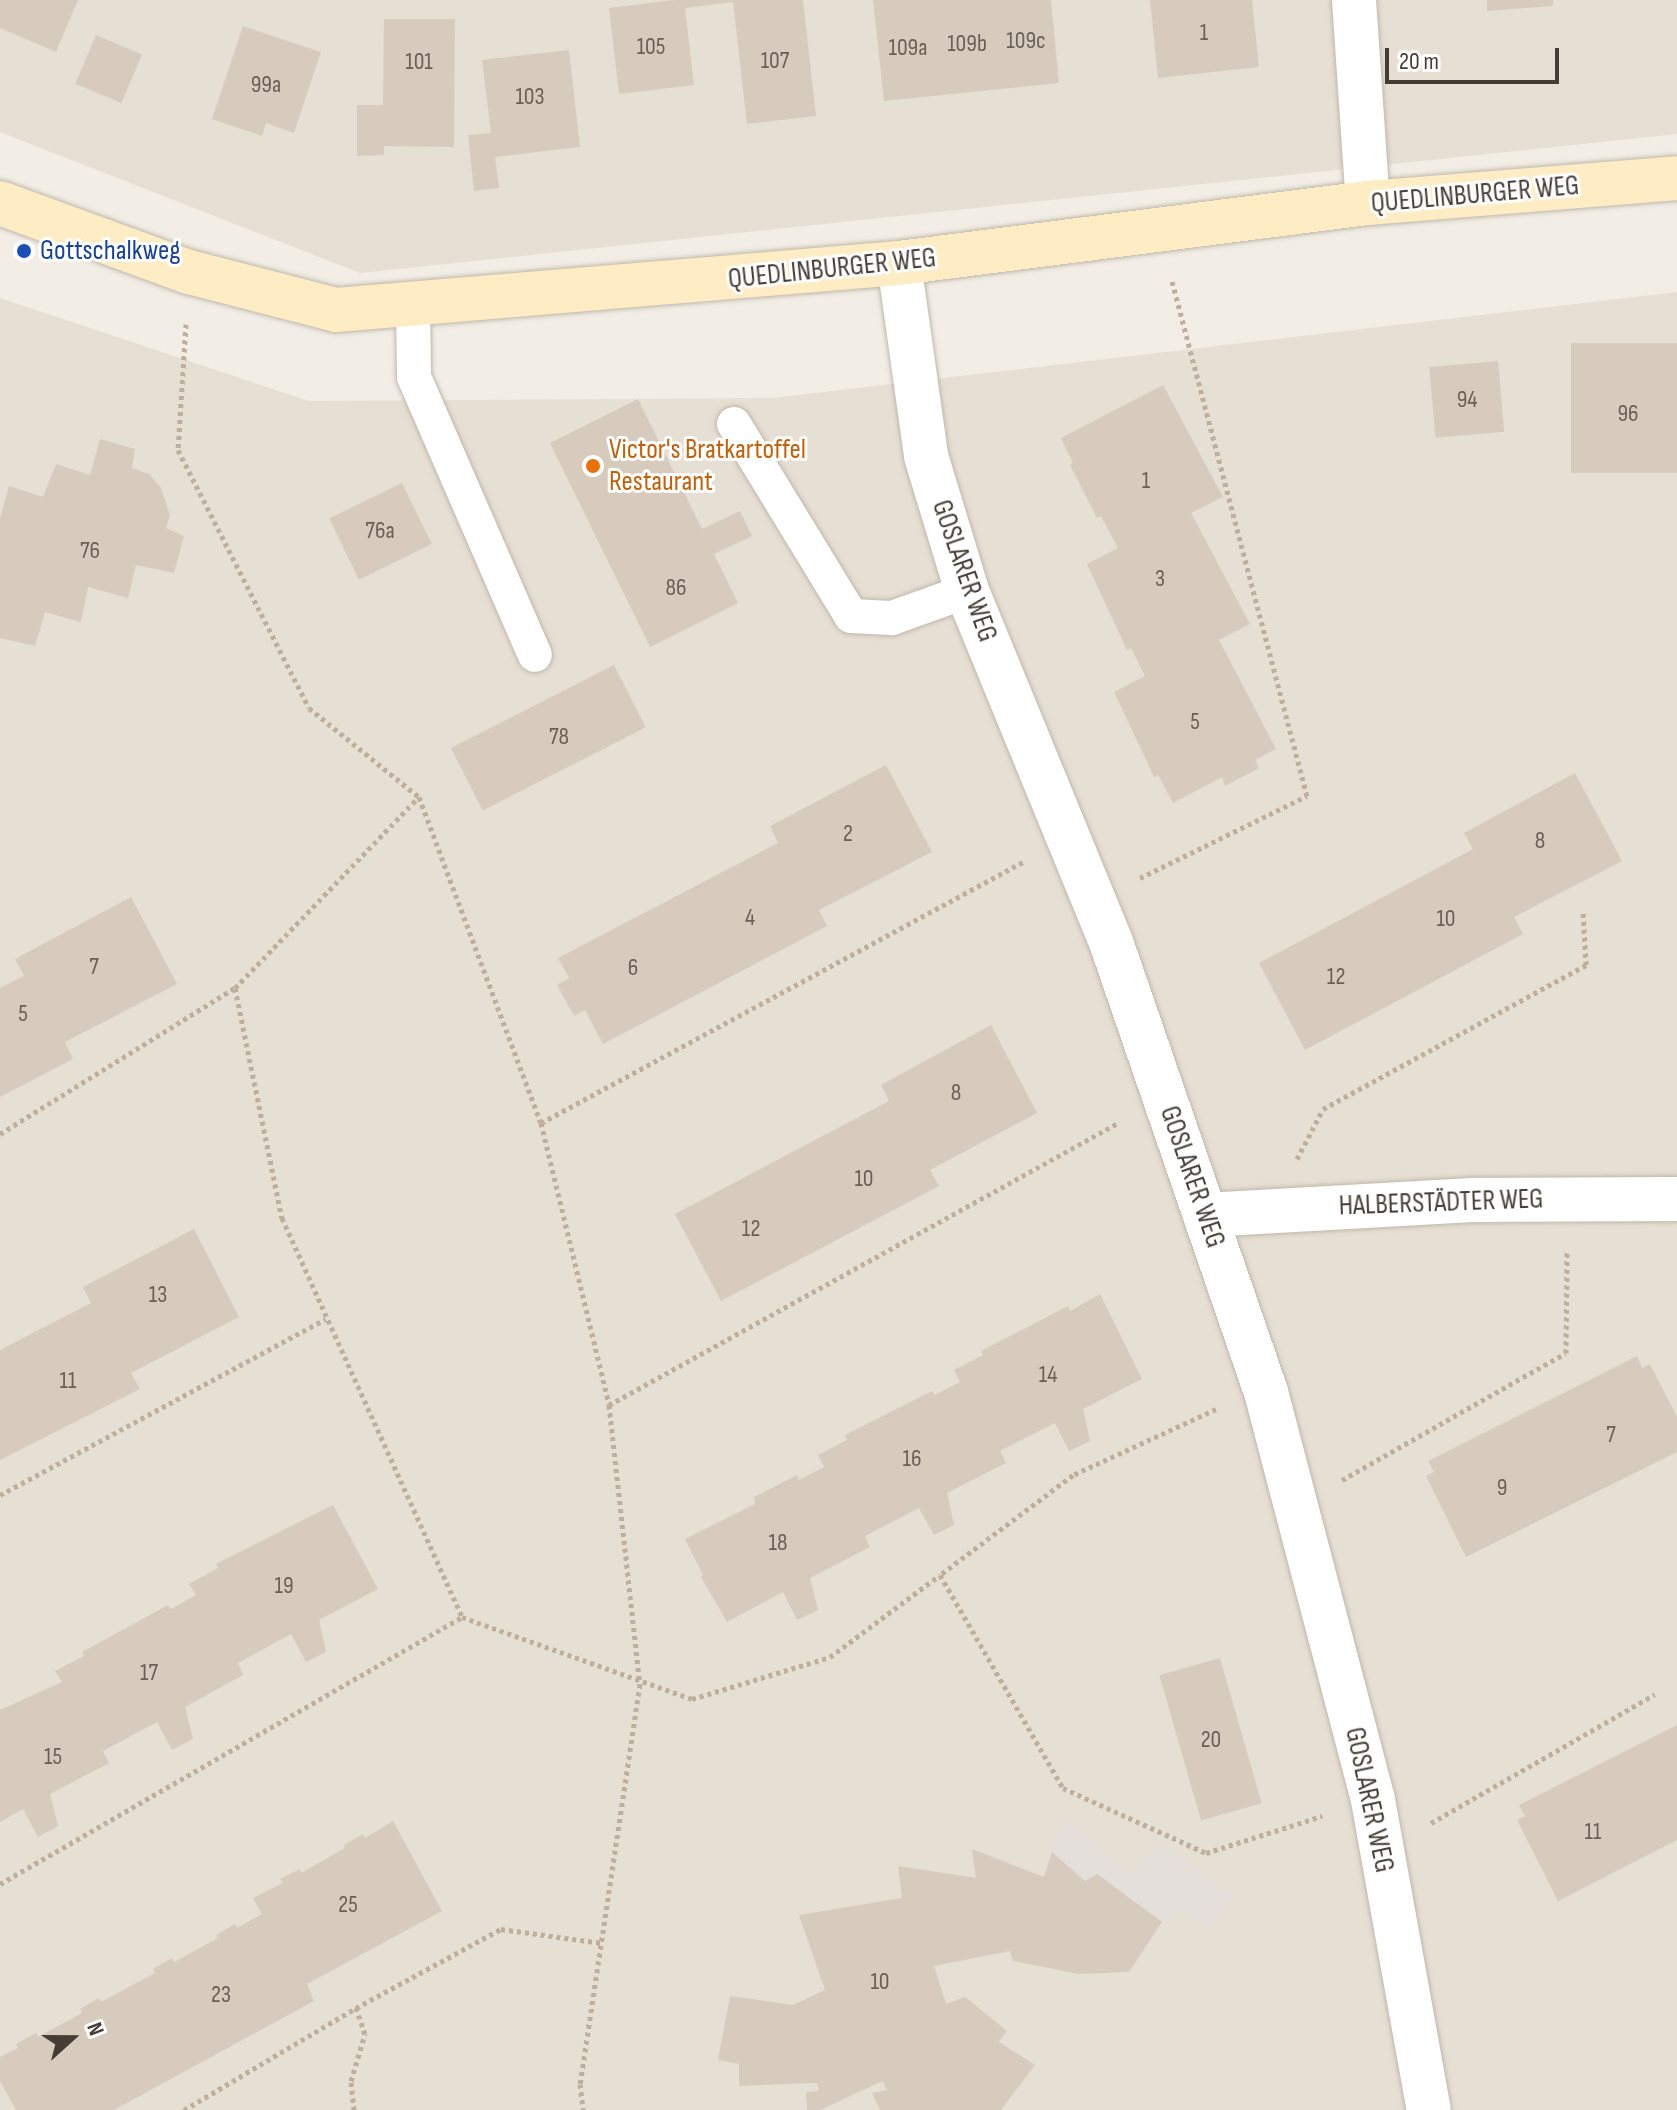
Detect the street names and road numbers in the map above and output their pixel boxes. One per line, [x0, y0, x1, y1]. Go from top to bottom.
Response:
street label: QUEDLINBURGER WEG [1370, 169, 1580, 221]
street label: QUEDLINBURGER WEG [726, 241, 938, 297]
street label: GOSLARER WEG [924, 496, 1004, 646]
street label: GOSLARER WEG [1152, 1102, 1232, 1252]
street label: HALBERSTÄDTER WEG [1338, 1183, 1544, 1223]
street label: GOSLARER WEG [1337, 1724, 1401, 1876]

